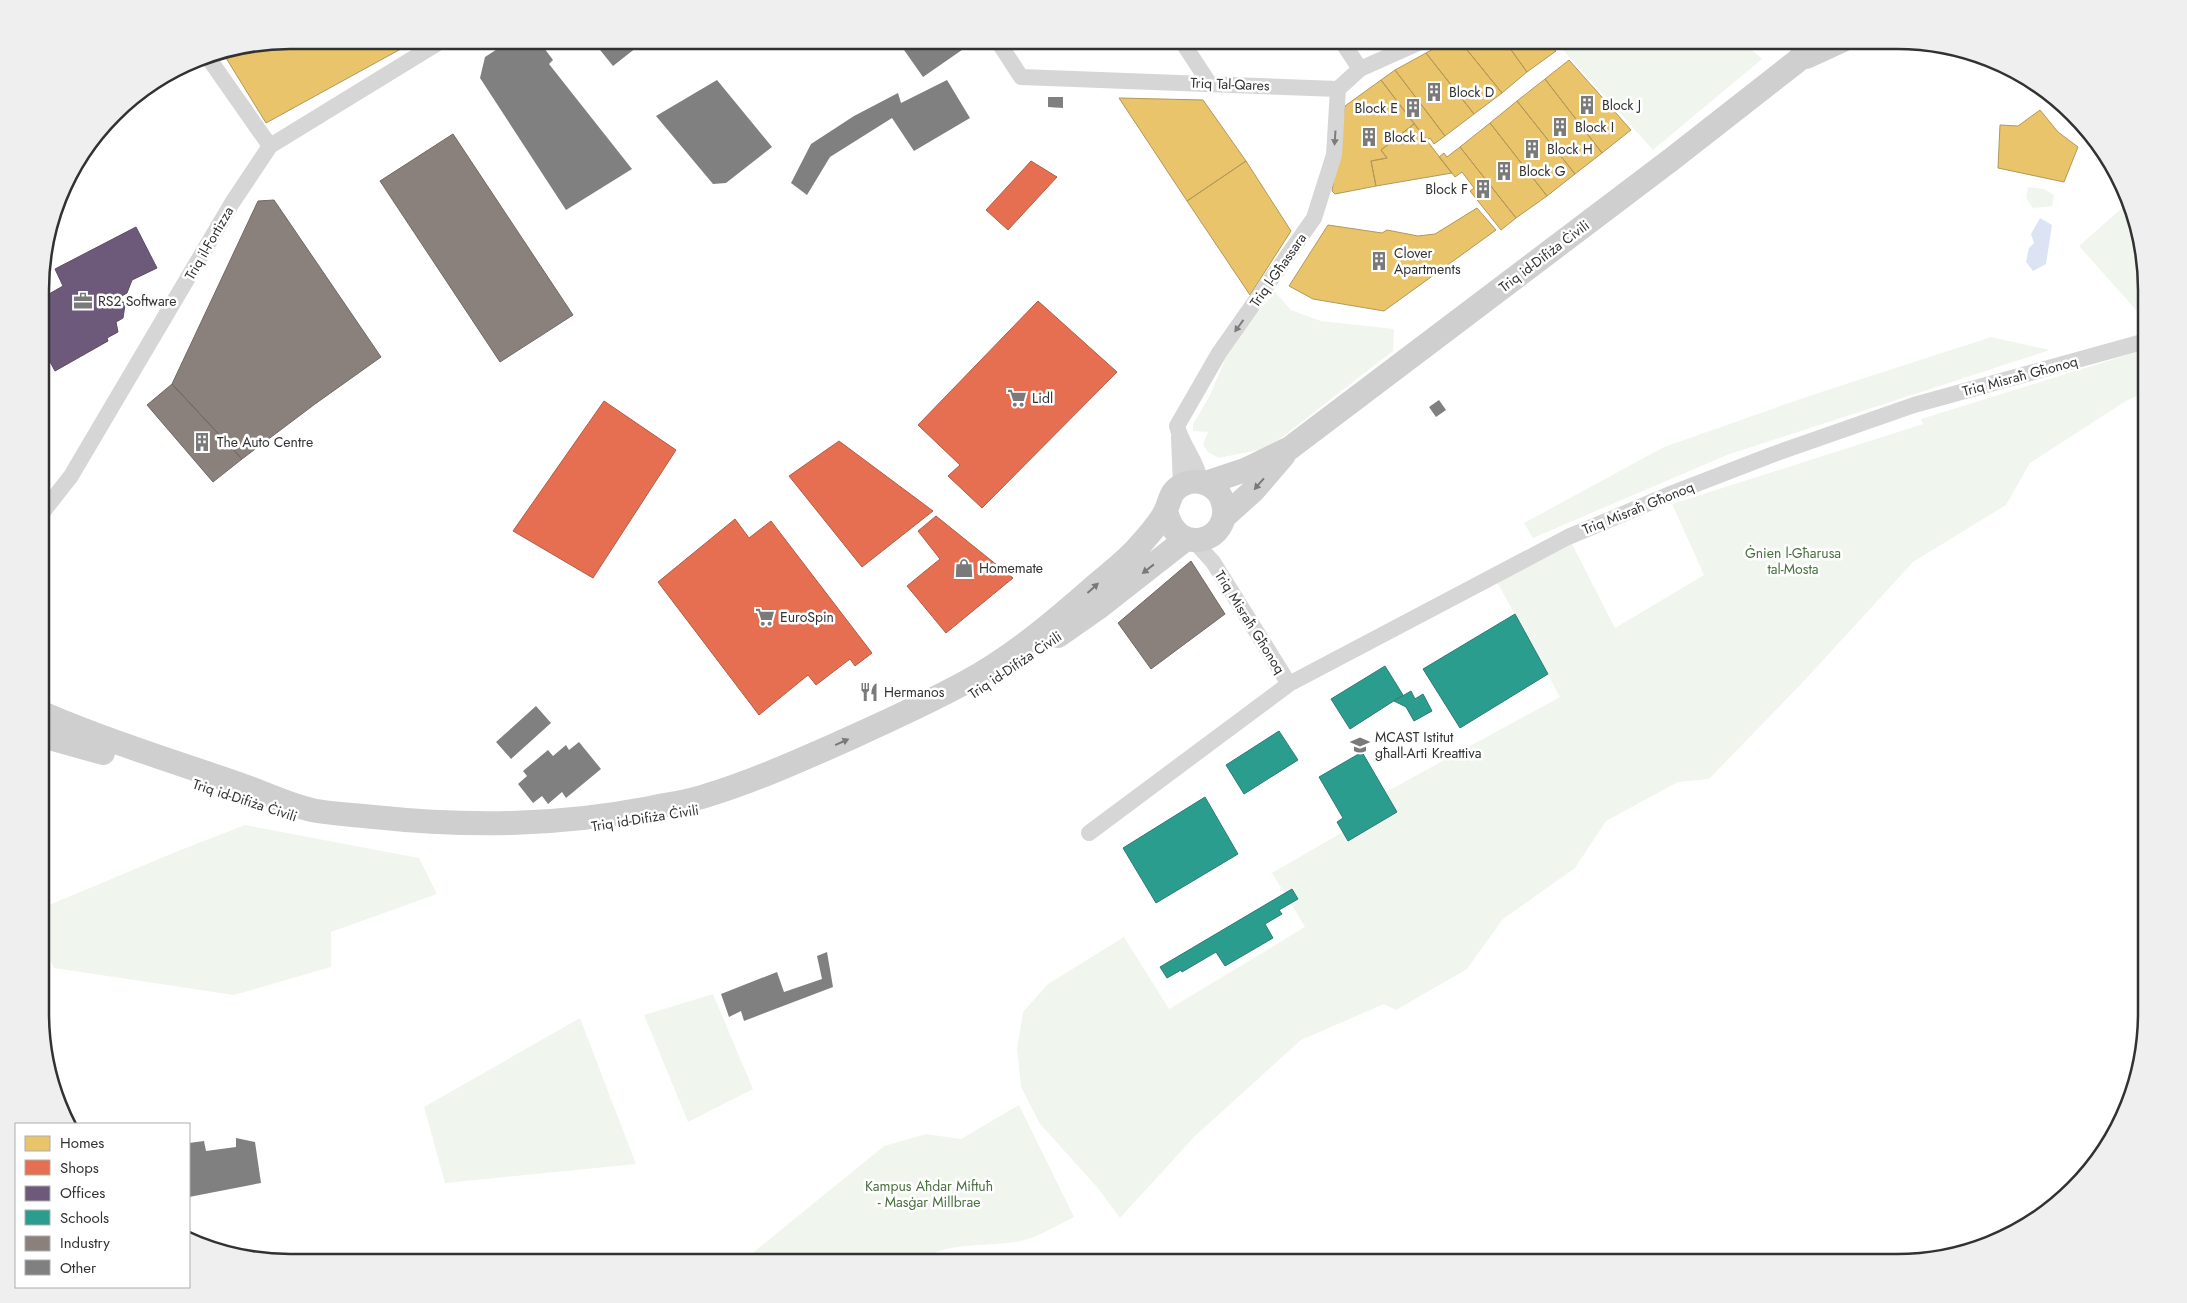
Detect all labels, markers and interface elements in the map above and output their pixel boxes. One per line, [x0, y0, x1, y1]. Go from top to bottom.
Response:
street label: Triq Tal-Qares [1190, 73, 1270, 95]
building icon: Block D [1423, 81, 1445, 103]
place label: Block D [1449, 82, 1494, 102]
building icon: Block J [1576, 94, 1598, 116]
place label: Block J [1602, 95, 1641, 115]
building icon: Block E [1402, 97, 1424, 119]
place label: Block E [1355, 98, 1398, 118]
building icon: Block I [1549, 116, 1571, 138]
place label: Block I [1575, 117, 1614, 137]
building icon: Block L [1358, 126, 1380, 148]
place label: Block L [1384, 127, 1427, 147]
one-way arrow [1331, 130, 1339, 146]
building icon: Block H [1521, 138, 1543, 160]
place label: Block H [1547, 139, 1593, 159]
building icon: Block G [1493, 160, 1515, 182]
place label: Block G [1519, 161, 1566, 181]
building icon: Block F [1472, 178, 1494, 200]
place label: Block F [1425, 179, 1468, 199]
street label: Triq il-Fortizza [180, 203, 238, 283]
street label: Triq id-Difiża Ċivili [1495, 215, 1593, 297]
street label: Triq l-Għassara [1245, 229, 1311, 311]
place label: Clover Apartments [1394, 243, 1461, 279]
building icon: Clover Apartments [1368, 250, 1390, 272]
office icon: RS2 Software [72, 290, 94, 312]
place label: RS2 Software [98, 291, 176, 311]
one-way arrow [1234, 319, 1244, 333]
street label: Triq Misraħ Għonoq [1960, 351, 2080, 401]
supermarket icon: Lidl [1006, 387, 1028, 409]
place label: Lidl [1032, 388, 1053, 408]
building icon: The Auto Centre [191, 431, 213, 453]
place label: The Auto Centre [217, 432, 313, 452]
street label: Triq Misraħ Għonoq [1579, 477, 1697, 539]
one-way arrow [1253, 478, 1265, 490]
park label: Ġnien l-Għarusa tal-Mosta [1745, 543, 1841, 579]
shop icon: Homemate [953, 557, 975, 579]
place label: Homemate [979, 558, 1043, 578]
one-way arrow [1142, 563, 1155, 574]
street label: Triq Misraħ Għonoq [1210, 566, 1290, 678]
one-way arrow [1086, 583, 1099, 594]
supermarket icon: EuroSpin [754, 606, 776, 628]
place label: EuroSpin [780, 607, 834, 627]
street label: Triq id-Difiża Ċivili [964, 626, 1066, 704]
restaurant icon: Hermanos [858, 681, 880, 703]
place label: Hermanos [884, 682, 945, 702]
place label: MCAST Istitut għall-Arti Kreattiva [1375, 727, 1481, 763]
school or university icon: MCAST Istitut għall-Arti Kreattiva [1349, 734, 1371, 756]
one-way arrow [835, 737, 849, 745]
street label: Triq id-Difiża Ċivili [190, 774, 300, 826]
street label: Triq id-Difiża Ċivili [590, 800, 700, 836]
legend [15, 1123, 190, 1288]
text: Homes [60, 1132, 104, 1154]
text: Shops [60, 1157, 99, 1179]
park label: Kampus Aħdar Miftuħ - Masġar Millbrae [865, 1176, 993, 1212]
text: Offices [60, 1182, 105, 1204]
text: Schools [60, 1207, 109, 1229]
text: Industry [60, 1232, 110, 1254]
text: Other [60, 1257, 97, 1279]

